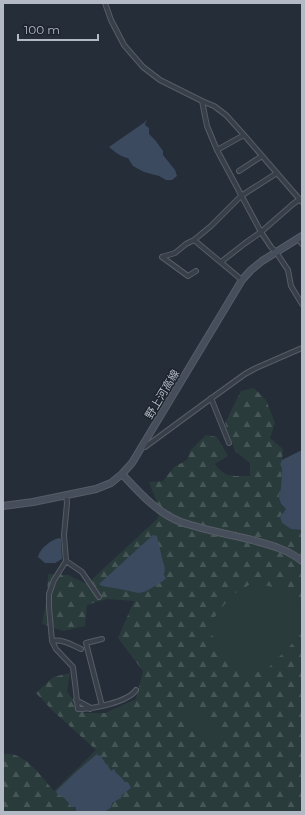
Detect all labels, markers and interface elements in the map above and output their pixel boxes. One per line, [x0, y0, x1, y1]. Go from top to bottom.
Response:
scale bar [18, 16, 98, 42]
text: 100 m [24, 22, 60, 37]
street label: 野上河高線 [142, 367, 182, 421]

